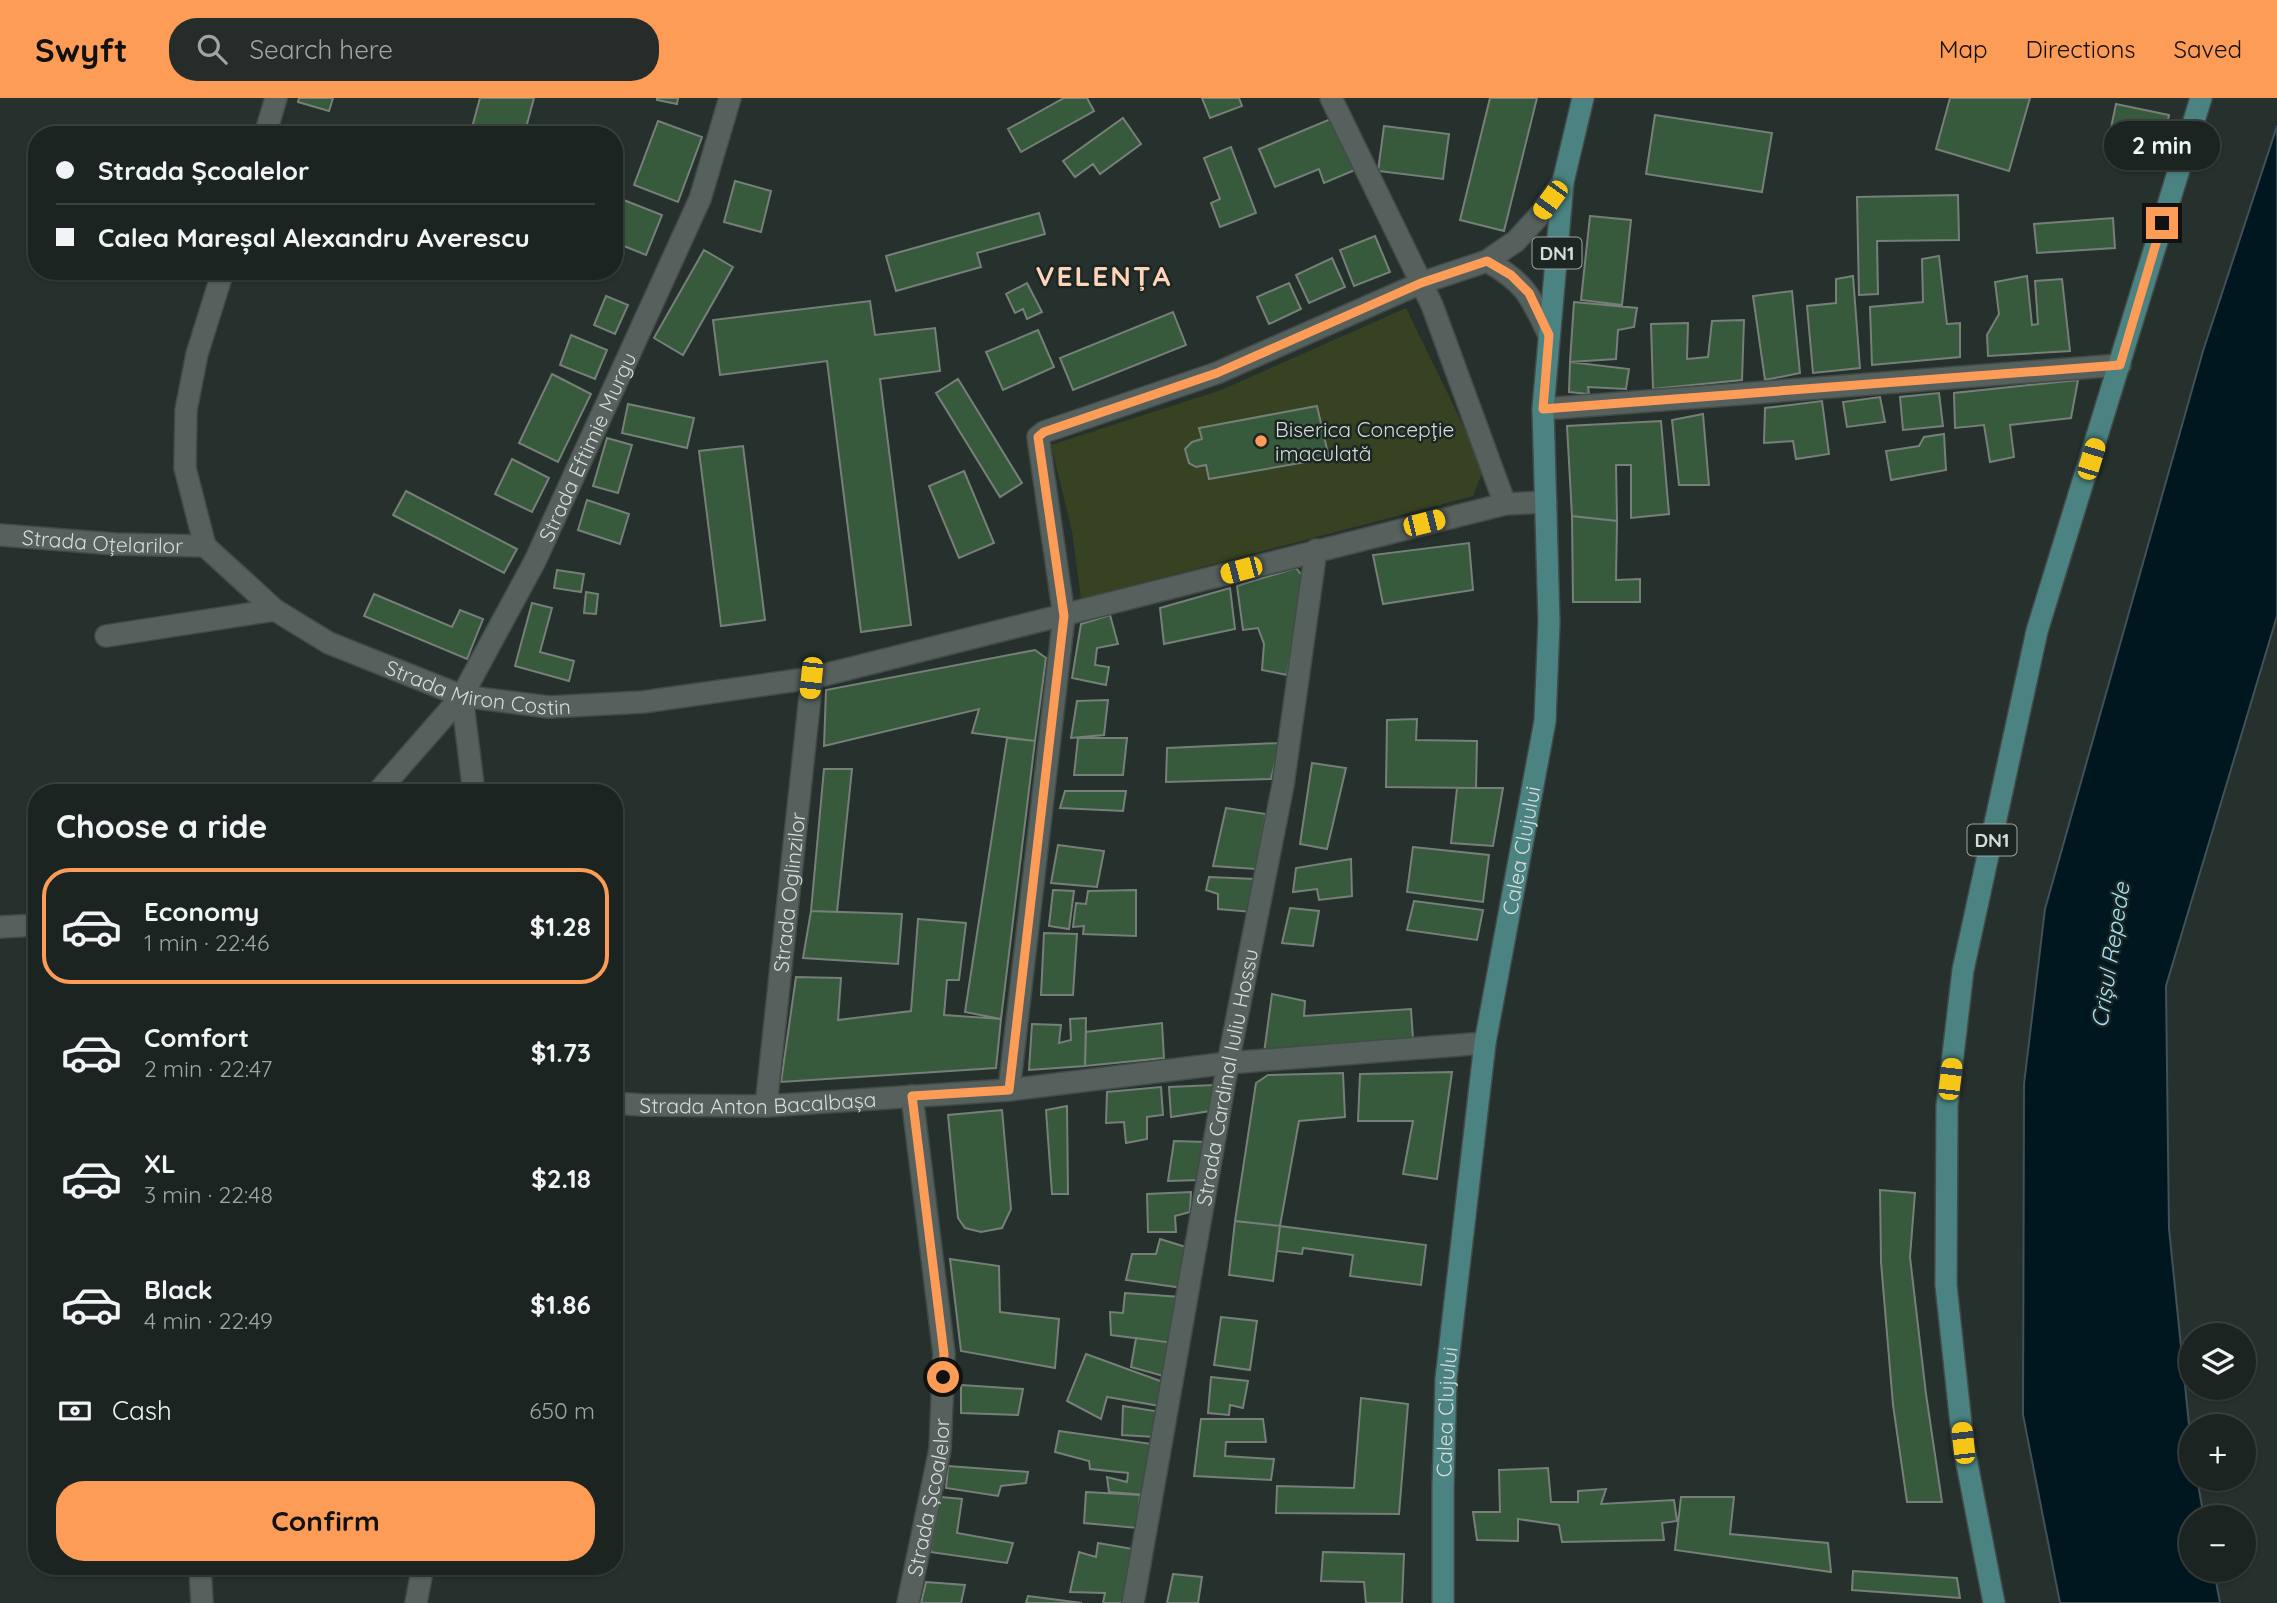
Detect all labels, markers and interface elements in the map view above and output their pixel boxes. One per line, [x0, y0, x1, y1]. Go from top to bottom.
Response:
search box [169, 18, 659, 81]
text: Swyft [35, 29, 127, 70]
icon: search [193, 30, 231, 68]
text: Search here [249, 33, 393, 66]
text: Map [1939, 34, 1988, 64]
text: Directions [2026, 34, 2136, 64]
text: Saved [2174, 34, 2242, 64]
callout: 2 min [2104, 122, 2220, 170]
text: 2 min [2132, 131, 2192, 160]
text: Strada Școalelor [98, 154, 309, 187]
car [1530, 177, 1571, 223]
route end [2146, 207, 2178, 239]
text: Calea Mareșal Alexandru Averescu [98, 221, 530, 254]
road number: DN1 [1532, 238, 1582, 268]
district label: VELENȚA [1036, 258, 1172, 293]
street label: Strada Eftimie Murgu [533, 348, 641, 545]
place label: Biserica Concepție imaculată [1275, 416, 1454, 466]
marker: Biserica Concepție imaculată [1253, 433, 1269, 449]
car [2075, 436, 2108, 482]
car [1402, 508, 1447, 538]
street label: Strada Oțelarilor [21, 524, 184, 559]
car [1218, 554, 1265, 586]
street label: Strada Miron Costin [382, 654, 571, 720]
car [799, 656, 824, 700]
street label: Calea Clujului [1496, 784, 1546, 917]
text: Choose a ride [56, 806, 268, 846]
street label: Strada Oglinzilor [767, 811, 811, 974]
road number: DN1 [1968, 824, 2016, 856]
water label: Crișul Repede [2084, 879, 2136, 1030]
icon: car [60, 895, 123, 958]
text: Economy [144, 895, 259, 928]
text: $1.28 [530, 910, 591, 943]
text: 1 min · 22:46 [144, 928, 269, 957]
street label: Strada Cardinal Iuliu Hossu [1190, 946, 1263, 1208]
icon: car [60, 1021, 123, 1084]
text: Comfort [144, 1021, 249, 1054]
text: $1.73 [531, 1036, 591, 1069]
text: 2 min · 22:47 [144, 1054, 272, 1083]
car [1938, 1057, 1963, 1101]
street label: Strada Anton Bacalbașa [639, 1086, 877, 1119]
icon: car [60, 1147, 123, 1210]
text: XL [144, 1147, 176, 1180]
text: $2.18 [531, 1162, 591, 1195]
text: 3 min · 22:48 [144, 1180, 273, 1209]
icon: car [60, 1273, 123, 1336]
text: Black [144, 1273, 213, 1306]
text: $1.86 [530, 1288, 591, 1321]
text: 4 min · 22:49 [144, 1306, 273, 1335]
map controls [2179, 1323, 2256, 1582]
button: layers [2179, 1323, 2256, 1400]
street label: Calea Clujului [1430, 1345, 1463, 1478]
route start [927, 1361, 959, 1393]
icon: cash [56, 1392, 94, 1430]
text: Cash [112, 1394, 172, 1427]
text: 650 m [529, 1396, 595, 1425]
button: + [2179, 1414, 2256, 1491]
street label: Strada Școalelor [901, 1417, 954, 1579]
car [1951, 1421, 1976, 1465]
button: Confirm [56, 1481, 595, 1561]
button: − [2179, 1505, 2256, 1582]

